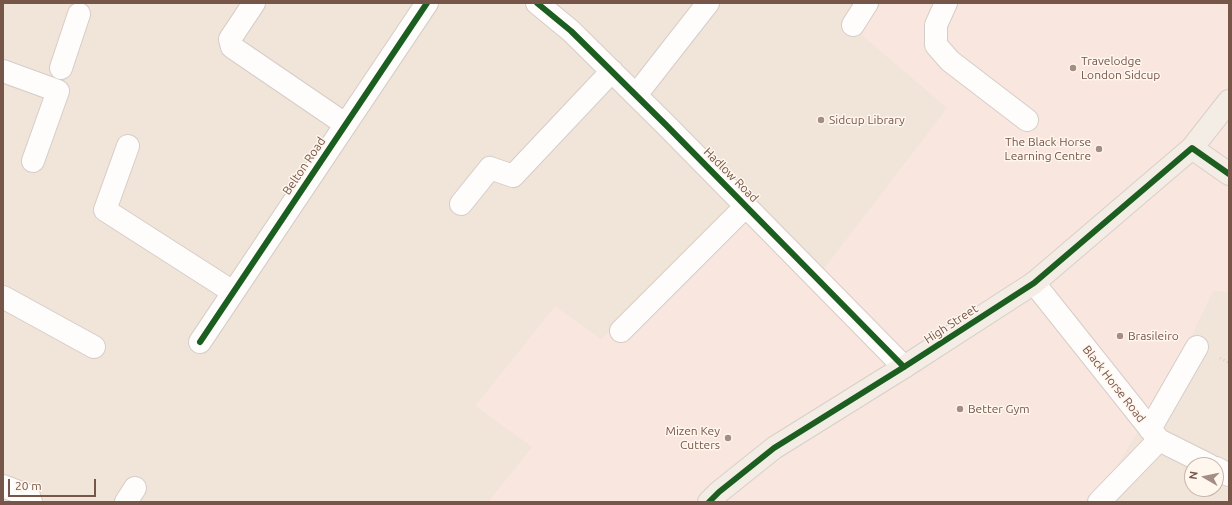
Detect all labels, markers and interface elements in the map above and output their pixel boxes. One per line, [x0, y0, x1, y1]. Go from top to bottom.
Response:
place label: Travelodge London Sidcup [1081, 54, 1160, 82]
marker: Travelodge London Sidcup [1068, 63, 1078, 73]
place label: Sidcup Library [829, 113, 905, 127]
marker: Sidcup Library [816, 115, 826, 125]
street label: Belton Road [279, 134, 329, 198]
place label: The Black Horse Learning Centre [1005, 135, 1091, 163]
marker: The Black Horse Learning Centre [1094, 144, 1104, 154]
street label: Hadlow Road [701, 145, 761, 205]
street label: High Street [921, 301, 981, 347]
place label: Brasileiro [1128, 329, 1179, 343]
marker: Brasileiro [1115, 331, 1125, 341]
street label: Black Horse Road [1080, 343, 1148, 425]
place label: Better Gym [968, 402, 1030, 416]
marker: Better Gym [955, 404, 965, 414]
place label: Mizen Key Cutters [665, 424, 720, 452]
marker: Mizen Key Cutters [723, 433, 733, 443]
north arrow [1184, 457, 1224, 497]
text: N [1187, 470, 1200, 480]
scale bar [10, 471, 98, 497]
text: 20 m [15, 479, 42, 492]

